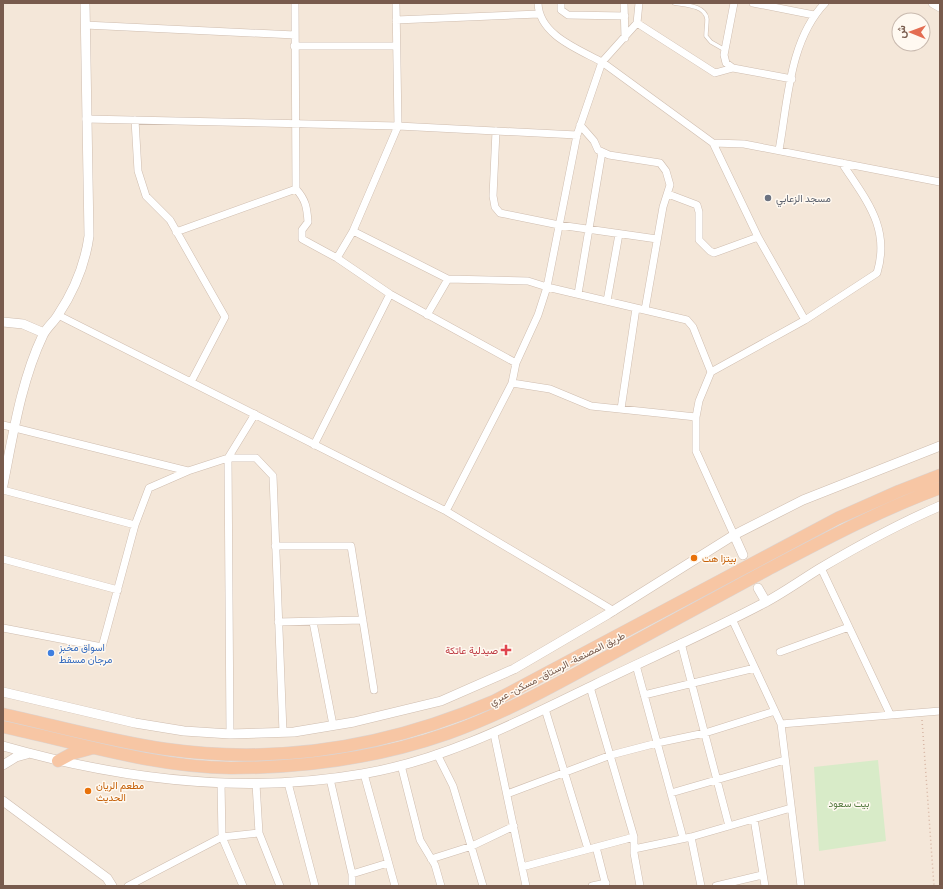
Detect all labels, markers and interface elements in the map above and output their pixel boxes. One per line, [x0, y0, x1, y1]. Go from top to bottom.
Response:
north arrow [891, 12, 931, 52]
text: ش [895, 25, 908, 39]
place label: مسجد الزعابي [776, 192, 831, 207]
marker: مسجد الزعابي [763, 193, 773, 203]
place label: بيتزا هت [702, 552, 737, 565]
marker: بيتزا هت [689, 553, 699, 563]
street label: طريق المصنعة - الرستاق - مسكن - عبري [487, 628, 628, 710]
place label: اسواق مخبز مرجان مسقط [58, 641, 112, 666]
place label: صيدلية عاتكة [445, 644, 498, 657]
marker: صيدلية عاتكة [501, 645, 511, 655]
marker: اسواق مخبز مرجان مسقط [46, 648, 56, 658]
place label: مطعم الريان الحديث [96, 779, 144, 804]
marker: مطعم الريان الحديث [83, 786, 93, 796]
park label: بيت سعود [828, 797, 870, 810]

